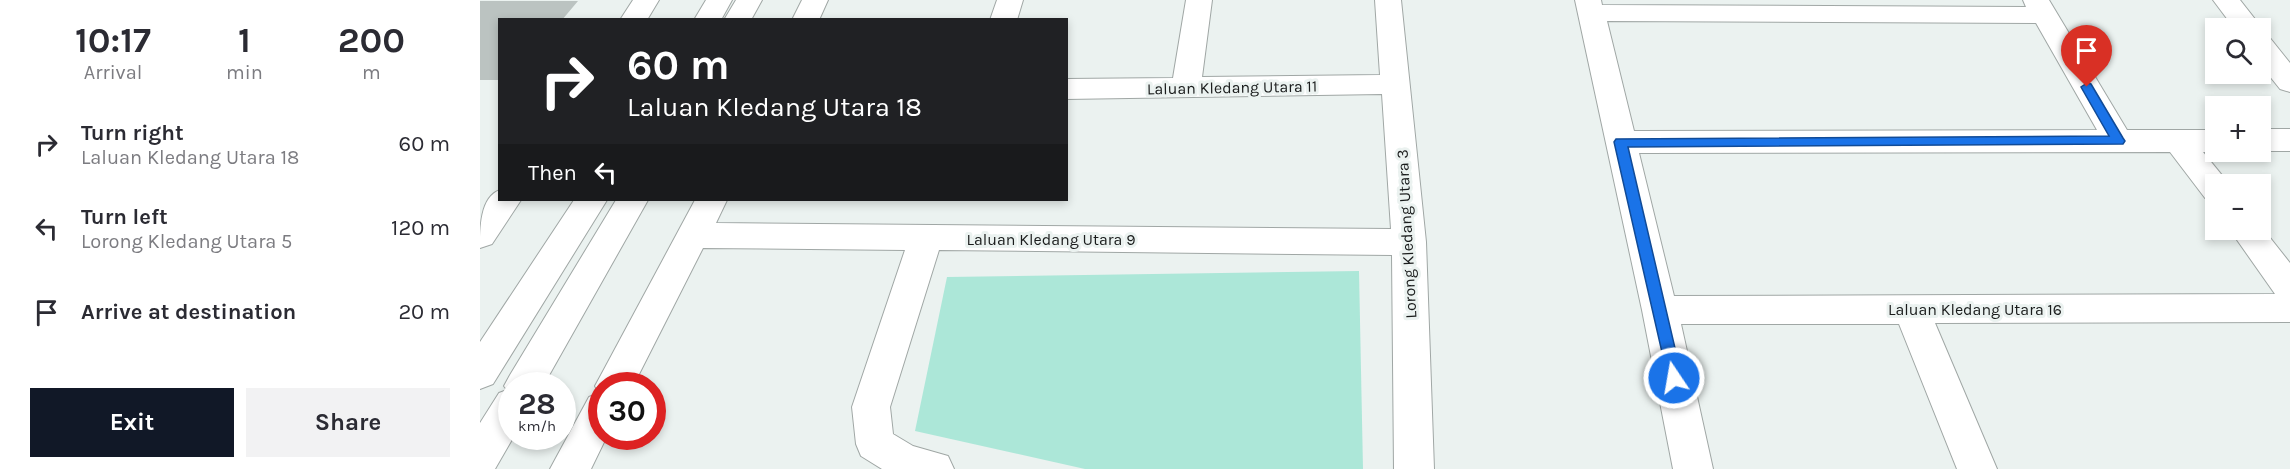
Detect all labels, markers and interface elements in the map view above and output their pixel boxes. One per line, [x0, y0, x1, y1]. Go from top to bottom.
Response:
map controls [2205, 18, 2271, 240]
button: search [2205, 18, 2271, 84]
text: 10:17 [75, 19, 151, 61]
text: 1 [238, 19, 251, 61]
text: 200 [338, 19, 405, 61]
pin [2061, 25, 2112, 87]
icon: arrive [2070, 34, 2103, 67]
text: 60 m [627, 40, 730, 90]
icon: right [528, 42, 606, 120]
text: Arrival [84, 61, 142, 84]
text: min [226, 61, 263, 84]
text: m [362, 61, 381, 84]
street label: Laluan Kledang Utara 11 [1147, 77, 1317, 98]
text: Laluan Kledang Utara 18 [627, 91, 922, 123]
button: + [2205, 96, 2271, 162]
text: Turn right [81, 120, 184, 146]
icon: right [30, 128, 63, 161]
text: 60 m [399, 131, 450, 157]
text: Laluan Kledang Utara 18 [81, 146, 299, 169]
street label: Lorong Kledang Utara 3 [1393, 149, 1420, 319]
icon: left [589, 156, 622, 189]
text: Then [528, 160, 577, 186]
button: − [2205, 174, 2271, 240]
text: Turn left [81, 204, 168, 230]
icon: left [30, 212, 63, 245]
text: 120 m [391, 215, 450, 241]
text: Lorong Kledang Utara 5 [81, 230, 292, 253]
street label: Laluan Kledang Utara 9 [967, 230, 1135, 249]
icon: arrive [30, 296, 63, 329]
text: Arrive at destination [81, 299, 296, 325]
text: 20 m [398, 299, 450, 325]
street label: Laluan Kledang Utara 16 [1888, 300, 2062, 319]
position arrow [1642, 346, 1706, 410]
speed limit sign: 30 [588, 372, 666, 450]
text: 28 [518, 386, 556, 422]
button: Exit [30, 388, 234, 457]
button: Share [246, 388, 450, 457]
text: km/h [518, 417, 556, 435]

